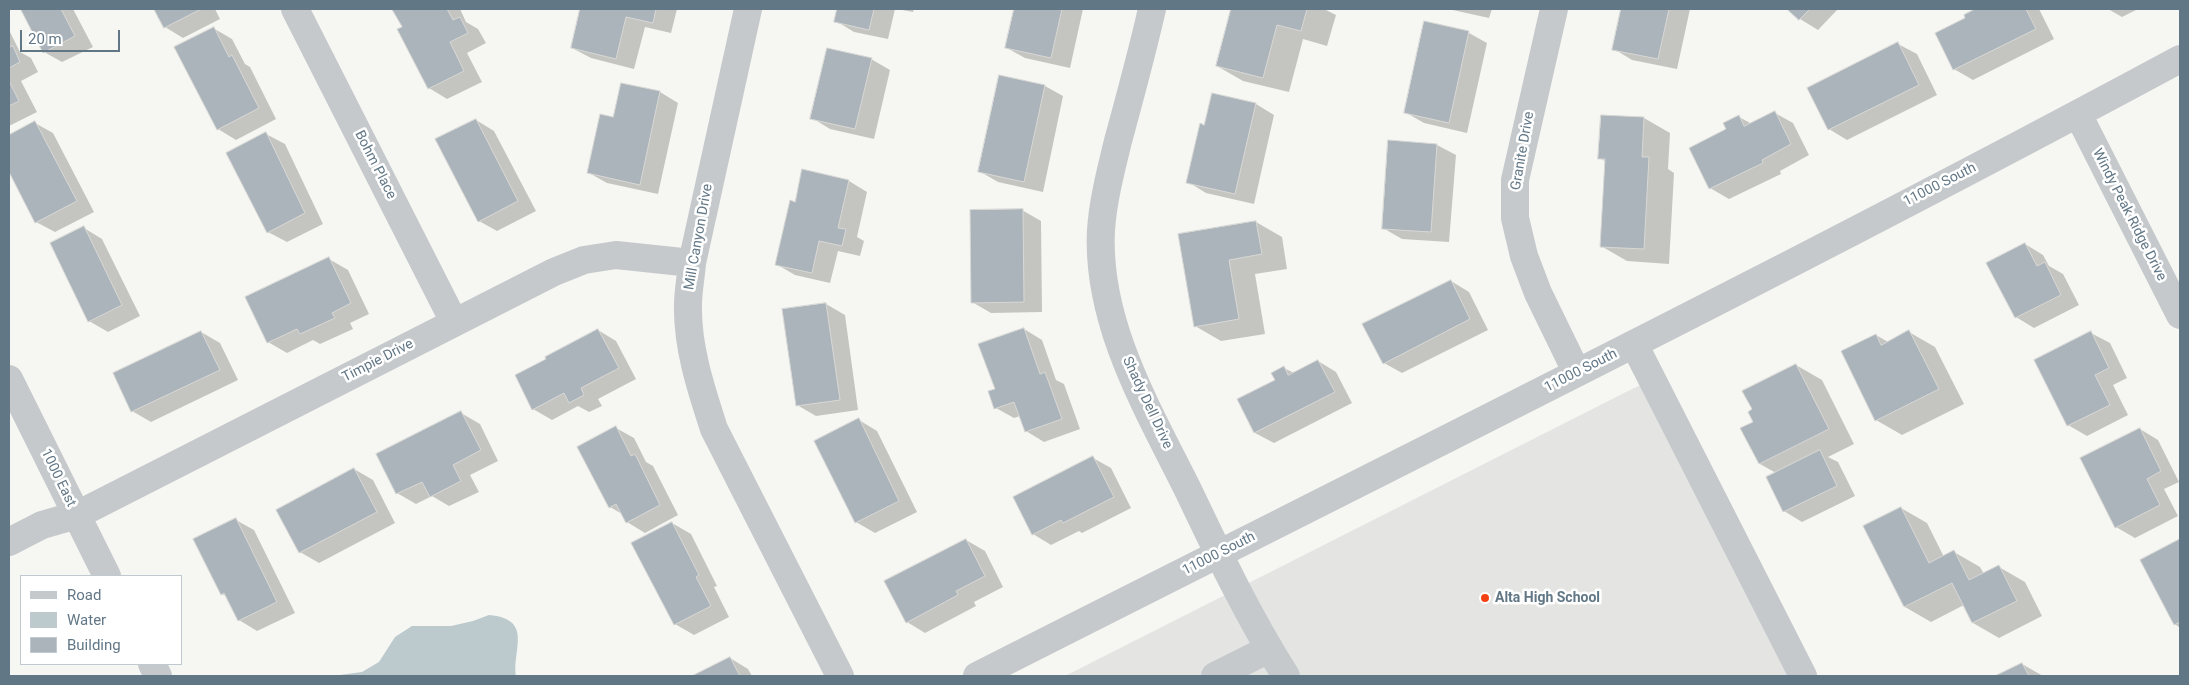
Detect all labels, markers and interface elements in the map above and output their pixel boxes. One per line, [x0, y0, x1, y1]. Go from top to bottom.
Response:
scale bar [22, 20, 122, 52]
text: 20 m [28, 30, 62, 48]
street label: Granite Drive [1508, 110, 1538, 192]
street label: Bohm Place [351, 128, 399, 202]
street label: Windy Peak Ridge Drive [2088, 146, 2170, 284]
street label: 11000 South [1901, 160, 1979, 210]
street label: Mill Canyon Drive [681, 183, 717, 291]
street label: Timpie Drive [340, 336, 416, 386]
street label: 11000 South [1542, 346, 1620, 396]
street label: Shady Dell Drive [1118, 354, 1176, 452]
street label: 1000 East [37, 446, 79, 510]
street label: 11000 South [1180, 529, 1258, 579]
legend [20, 575, 182, 665]
text: Road [67, 586, 101, 604]
place label: Alta High School [1495, 590, 1600, 606]
marker: Alta High School [1479, 592, 1491, 604]
text: Water [67, 611, 106, 629]
text: Building [67, 636, 121, 654]

